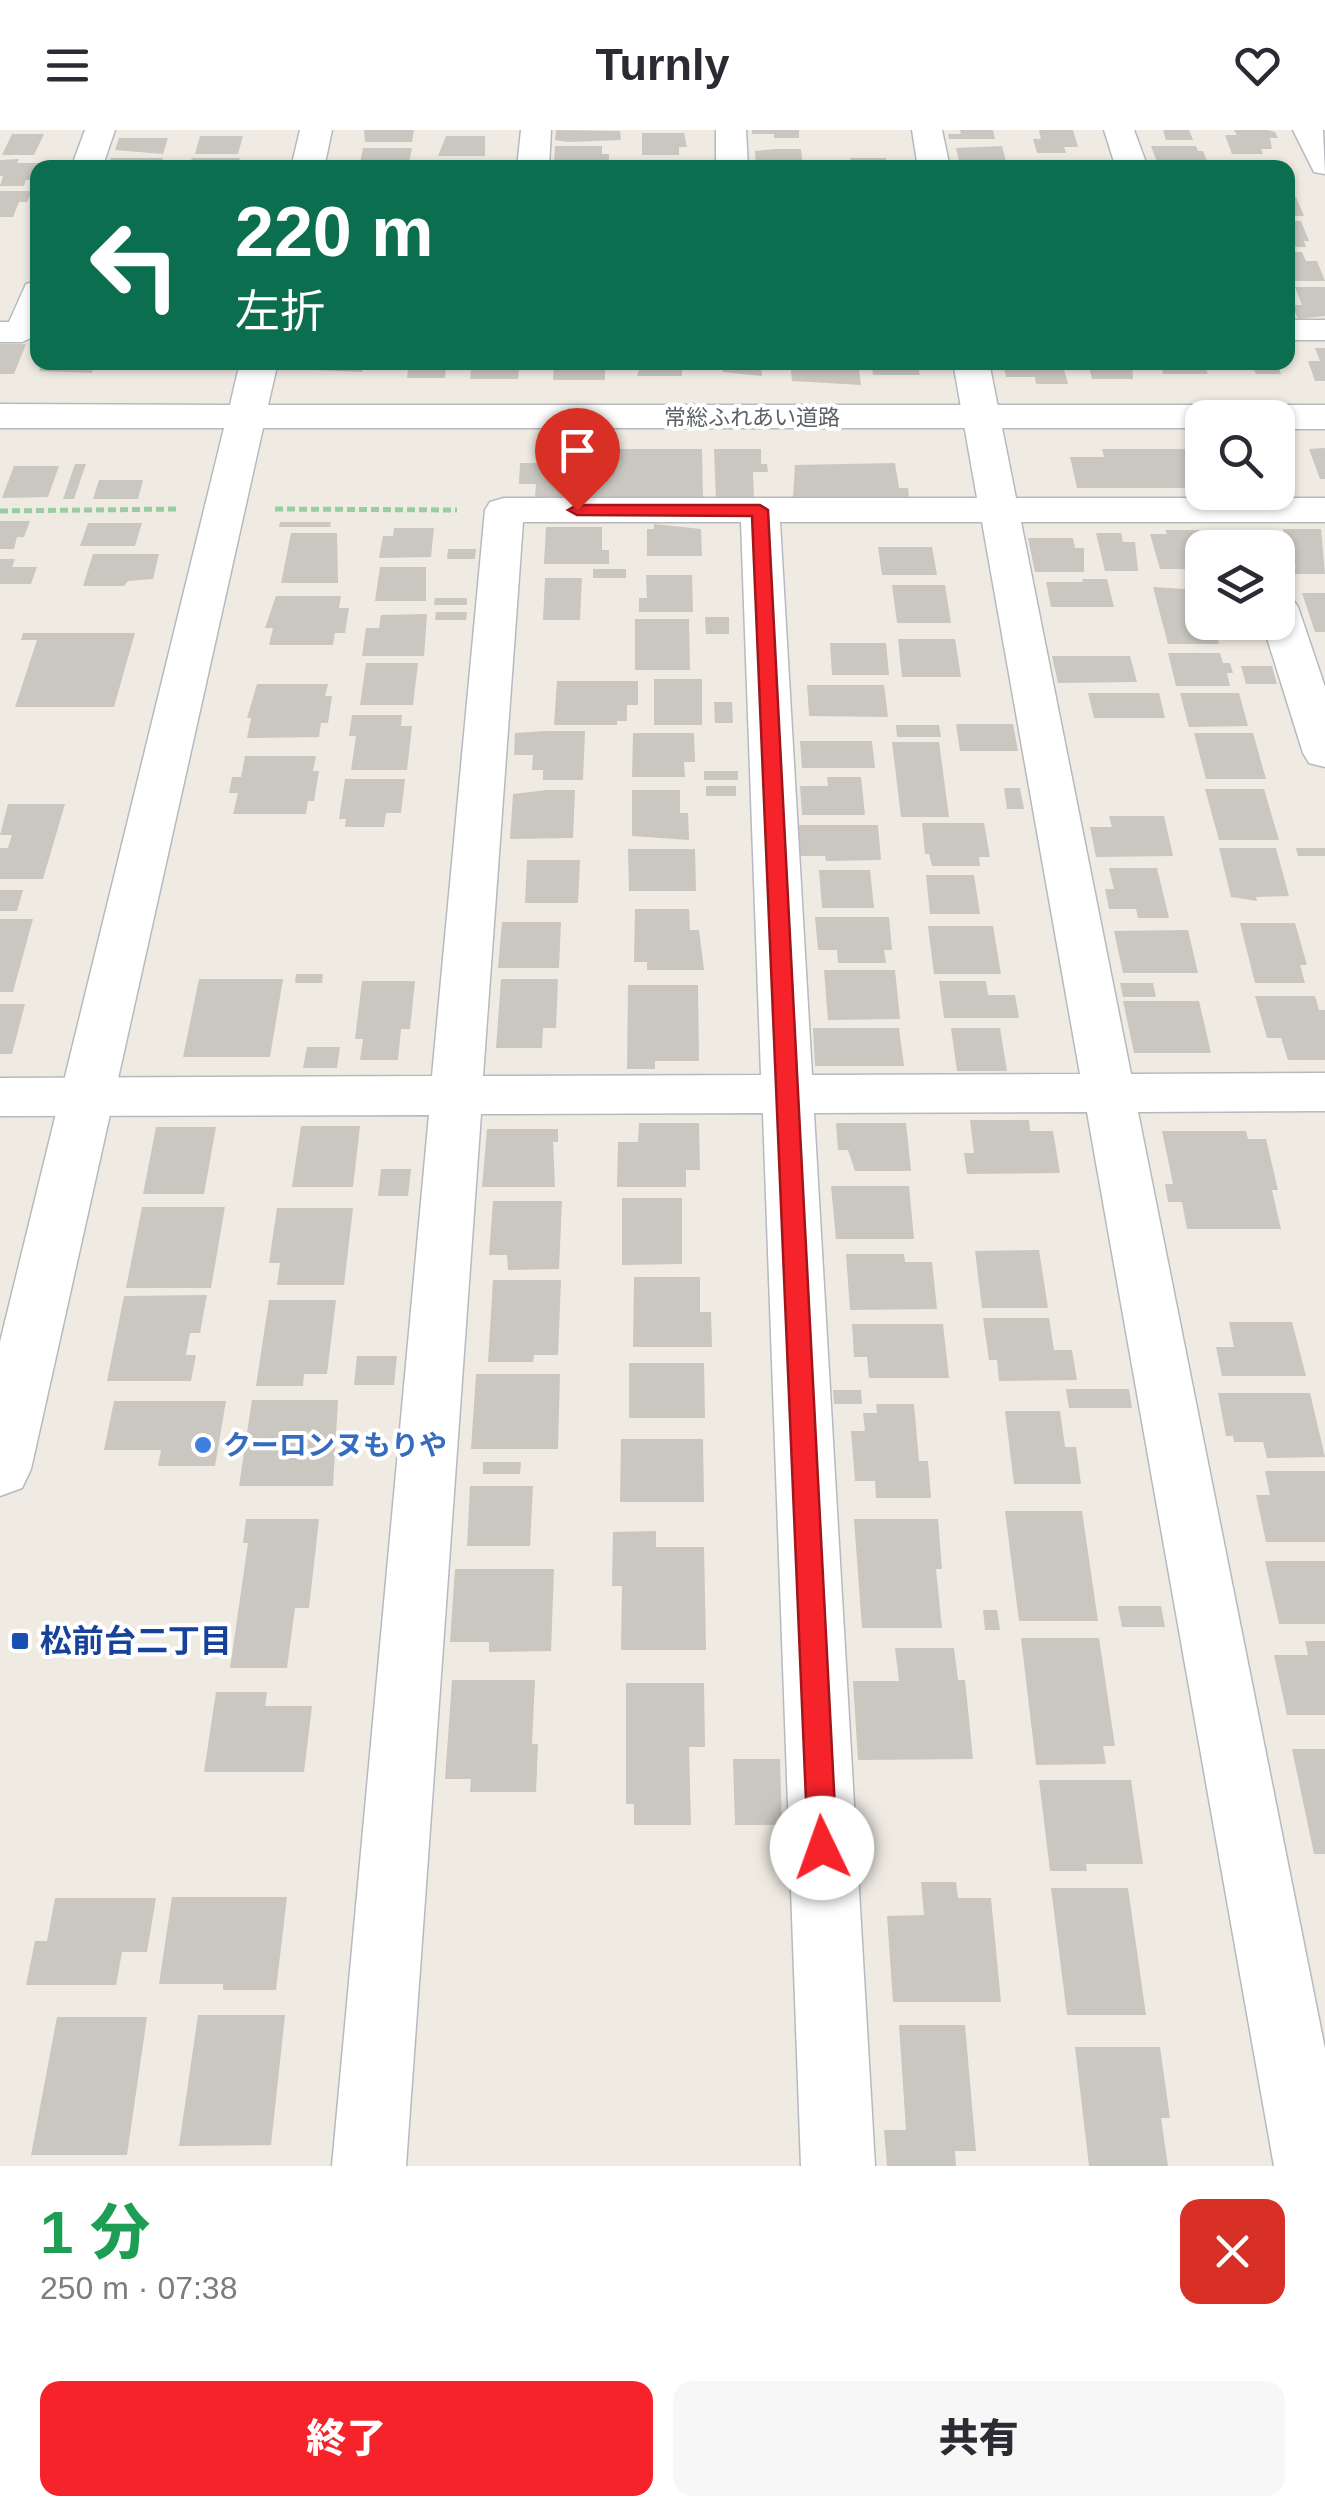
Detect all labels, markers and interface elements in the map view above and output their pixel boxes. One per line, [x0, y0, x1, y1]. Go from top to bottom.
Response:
icon: menu [40, 38, 95, 93]
icon: heart [1230, 38, 1285, 93]
text: Turnly [595, 39, 730, 90]
text: 220 m [235, 193, 433, 271]
icon: left [70, 200, 200, 330]
text: 左折 [235, 286, 325, 337]
map controls [1185, 400, 1295, 640]
button: search [1185, 400, 1295, 510]
street label: 常総ふれあい道路 [664, 405, 840, 430]
pin [535, 408, 620, 511]
icon: arrive [550, 423, 605, 478]
button: layers [1185, 530, 1295, 640]
place label: クーロンヌもりや [223, 1430, 447, 1461]
marker: クーロンヌもりや [192, 1434, 214, 1456]
place label: 松前台二丁目 [40, 1623, 232, 1659]
marker: 松前台二丁目 [9, 1630, 31, 1652]
position arrow [770, 1796, 874, 1900]
text: 1 分 [40, 2199, 150, 2266]
button: close [1180, 2199, 1285, 2304]
text: 250 m · 07:38 [40, 2270, 237, 2306]
button: 終了 [40, 2381, 653, 2496]
button: 共有 [673, 2381, 1285, 2496]

